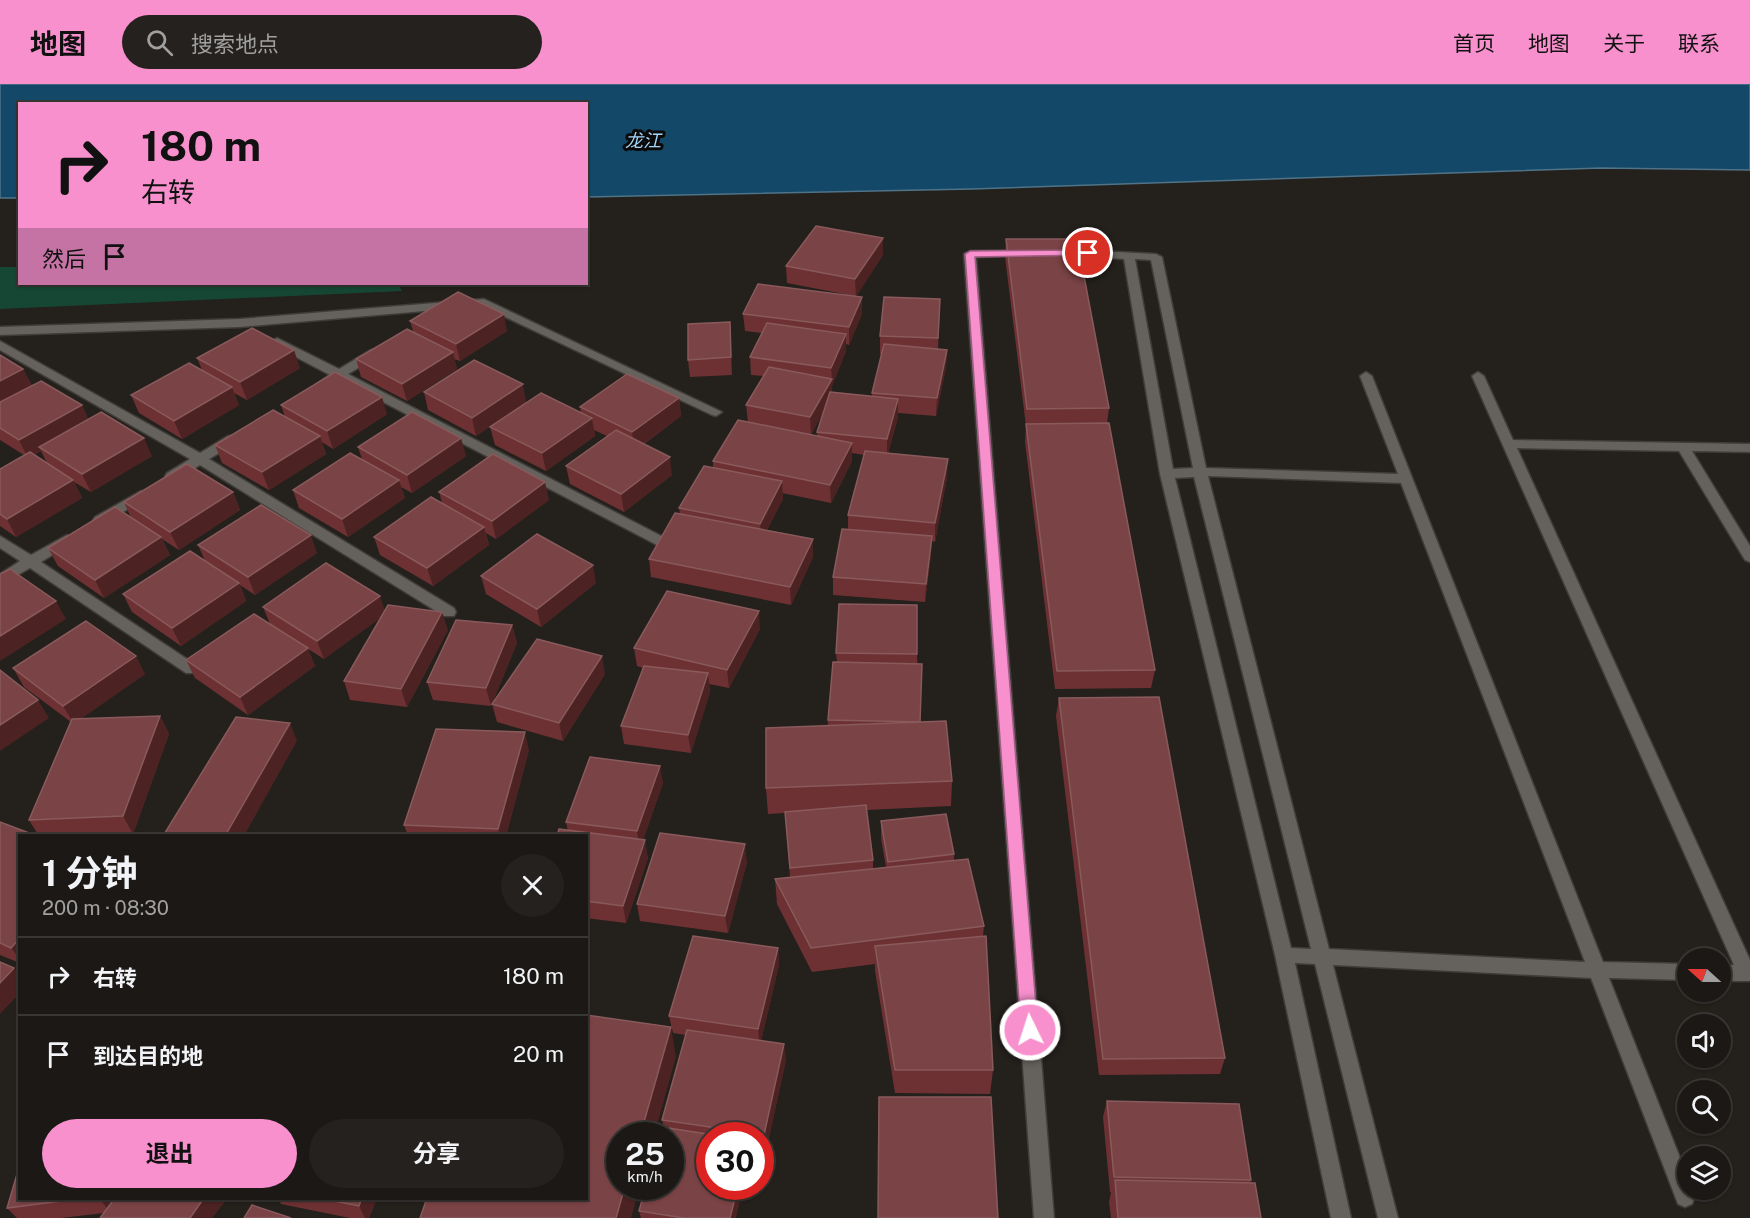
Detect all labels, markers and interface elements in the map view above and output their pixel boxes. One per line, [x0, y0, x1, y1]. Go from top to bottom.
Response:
search box [122, 15, 542, 69]
icon: search [143, 26, 176, 59]
text: 地图 [30, 27, 86, 60]
text: 搜索地点 [191, 31, 279, 57]
text: 首页 [1453, 31, 1495, 56]
text: 地图 [1528, 31, 1570, 56]
text: 关于 [1603, 31, 1645, 56]
text: 联系 [1678, 31, 1720, 56]
text: 180 m [141, 121, 261, 170]
icon: right [42, 126, 120, 204]
water label: 龙江 [625, 130, 663, 151]
text: 右转 [141, 176, 195, 208]
pin [1062, 227, 1113, 278]
icon: arrive [1071, 236, 1104, 269]
icon: arrive [98, 240, 131, 273]
text: 然后 [42, 246, 86, 272]
text: 1 分钟 [42, 852, 138, 894]
button: close [501, 854, 564, 917]
text: 200 m · 08:30 [42, 896, 169, 920]
north arrow [1677, 948, 1731, 1002]
map controls [1677, 948, 1731, 1200]
icon: right [42, 960, 75, 993]
text: 180 m [503, 963, 564, 989]
text: 右转 [93, 965, 137, 991]
position arrow [998, 998, 1062, 1062]
button: sound [1677, 1014, 1731, 1068]
icon: arrive [42, 1038, 75, 1071]
text: 20 m [513, 1041, 564, 1067]
text: 到达目的地 [93, 1043, 203, 1069]
button: search [1677, 1080, 1731, 1134]
button: 退出 [42, 1119, 297, 1188]
button: 分享 [309, 1119, 564, 1188]
speed limit sign: 30 [696, 1122, 774, 1200]
text: 25 [625, 1136, 665, 1172]
button: layers [1677, 1146, 1731, 1200]
text: km/h [627, 1168, 663, 1185]

